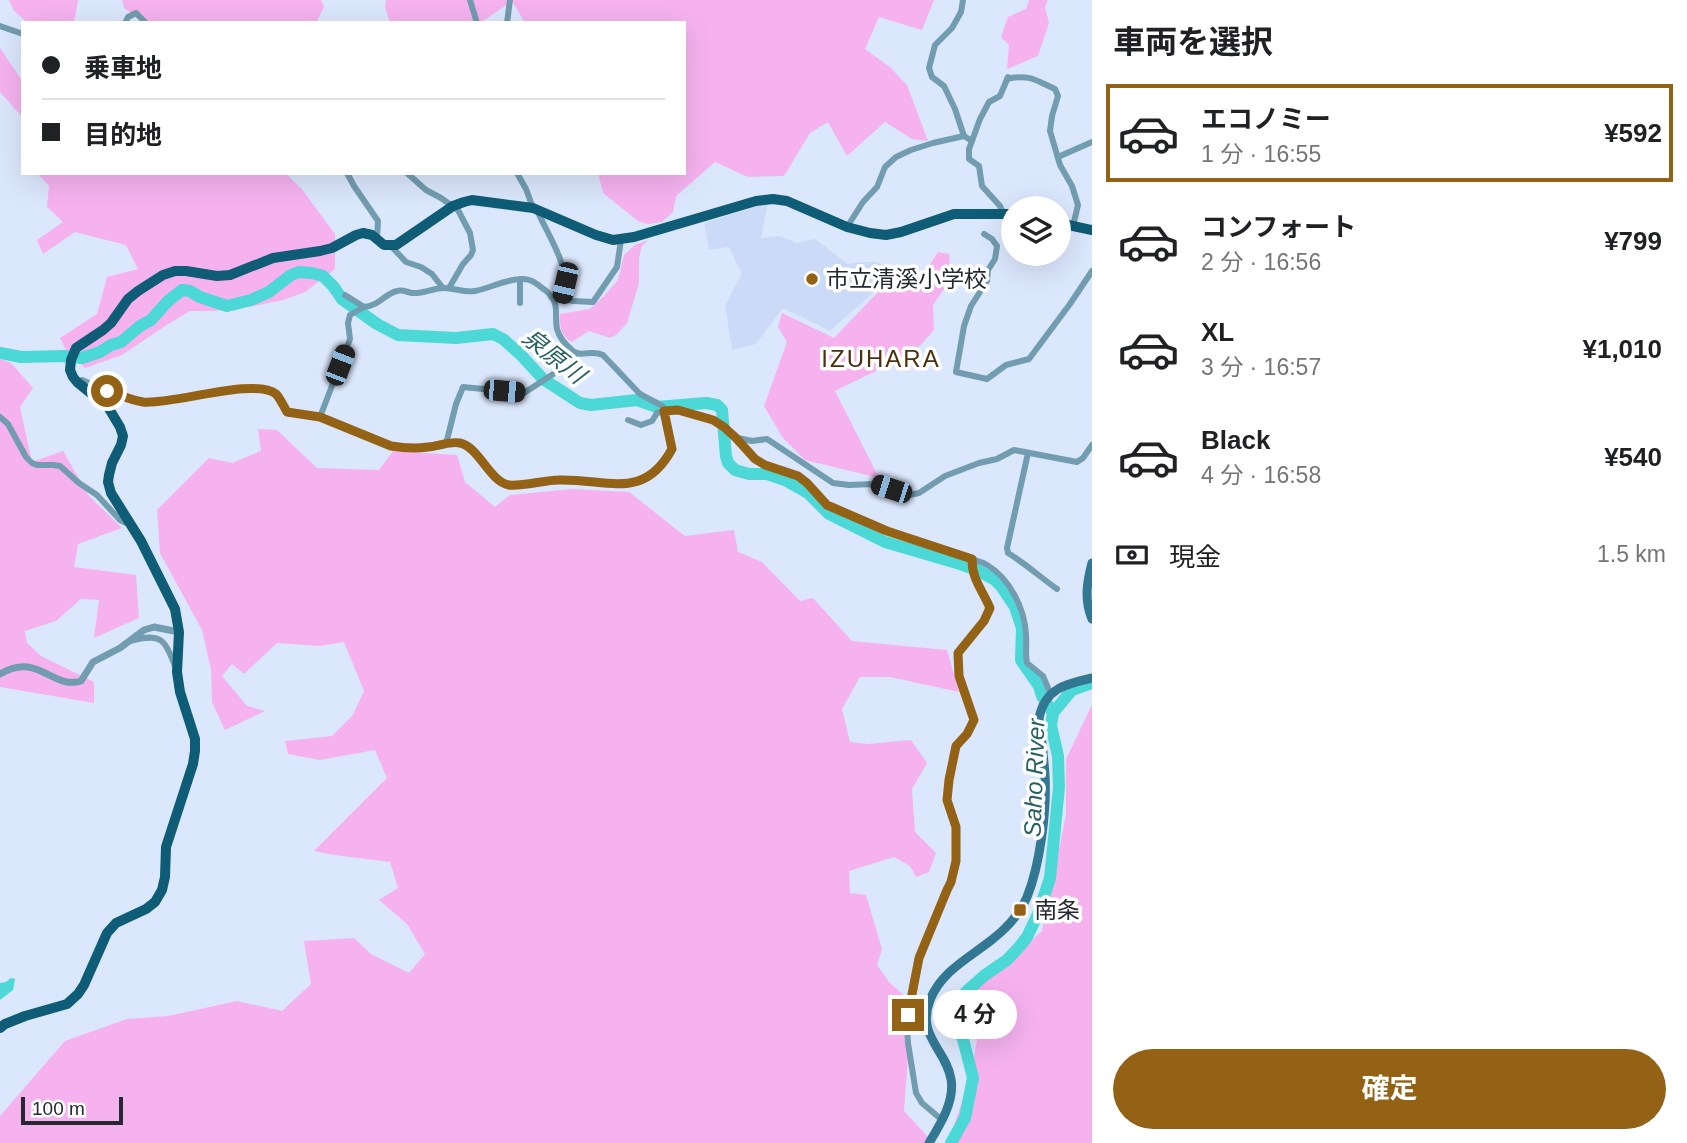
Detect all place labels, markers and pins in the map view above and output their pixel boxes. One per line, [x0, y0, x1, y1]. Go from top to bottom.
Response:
place label: 市立清溪小学校 [826, 266, 987, 292]
marker: 市立清溪小学校 [804, 271, 820, 287]
place label: 南条 [1034, 897, 1080, 923]
marker: 南条 [1012, 902, 1028, 918]

